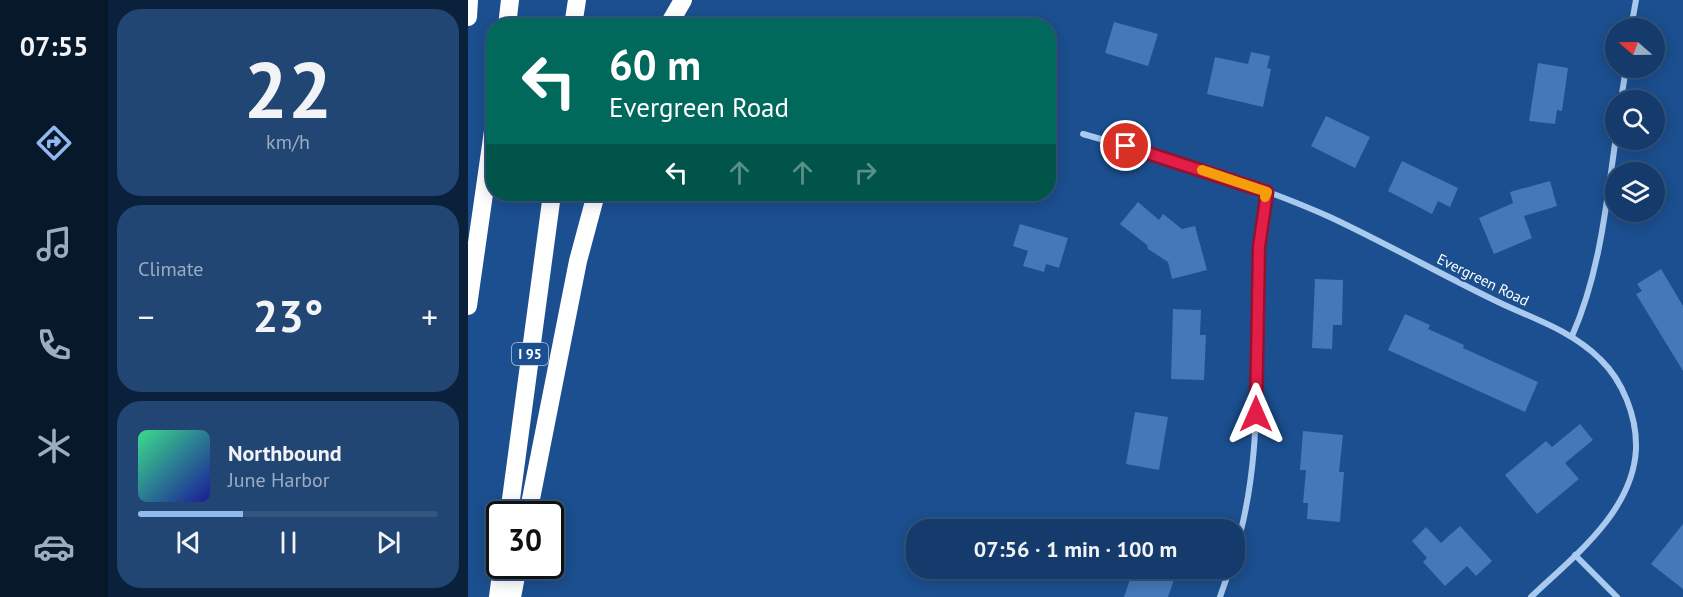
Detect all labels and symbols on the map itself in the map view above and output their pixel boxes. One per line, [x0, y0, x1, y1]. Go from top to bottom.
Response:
north arrow [1605, 18, 1665, 78]
pin [1100, 120, 1151, 171]
street label: Evergreen Road [1434, 249, 1532, 310]
road number: I 95 [512, 343, 548, 365]
position arrow [1224, 382, 1288, 446]
speed limit sign: 30 [486, 501, 564, 579]

